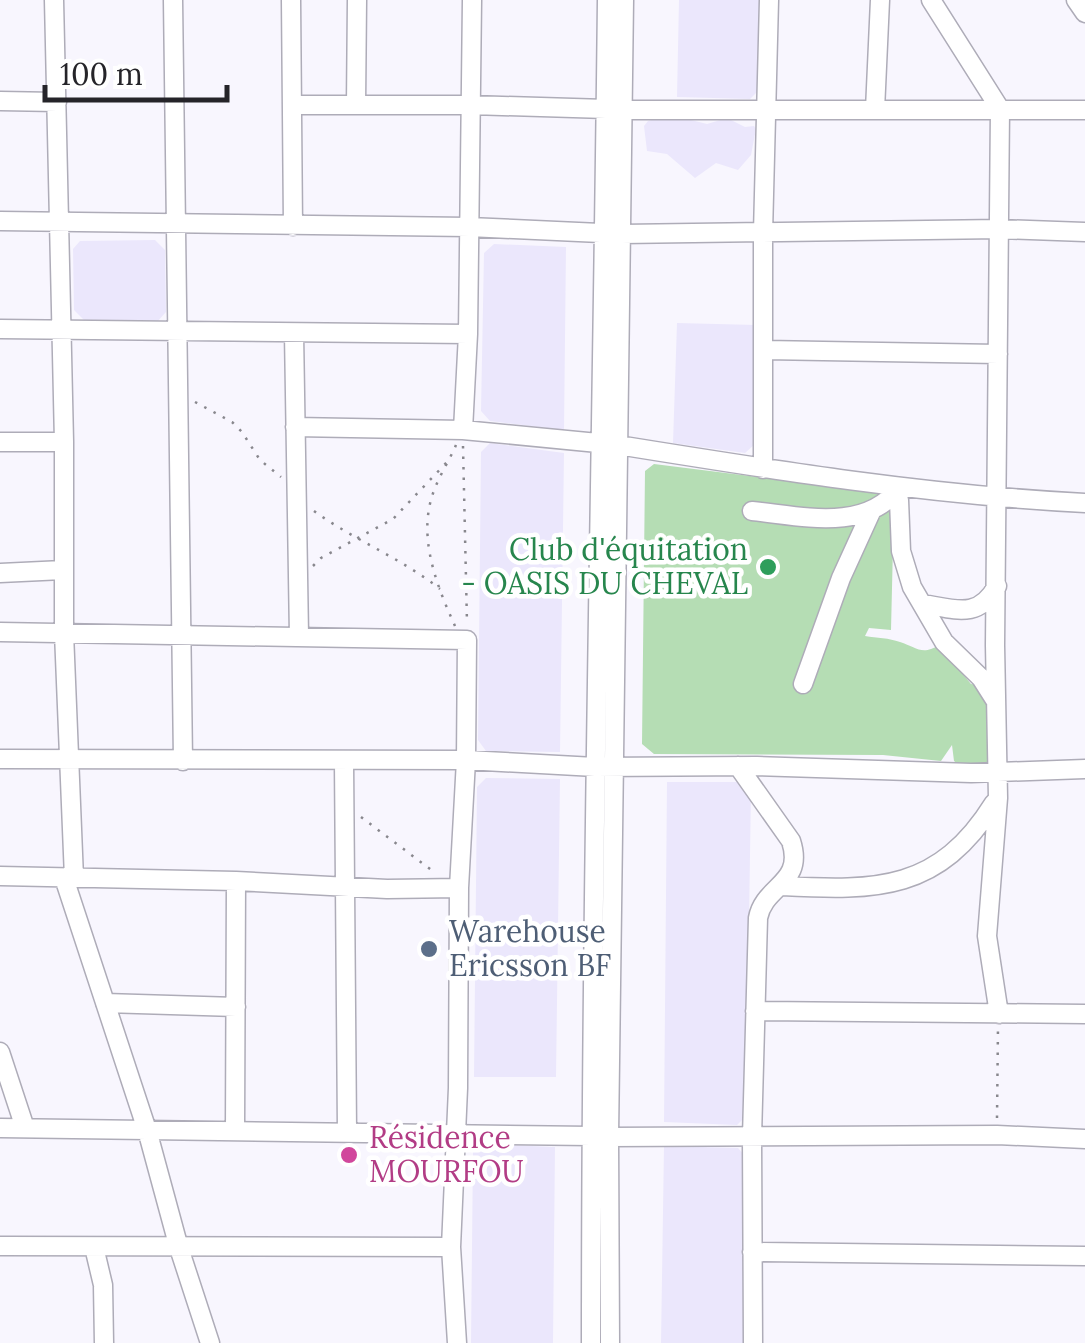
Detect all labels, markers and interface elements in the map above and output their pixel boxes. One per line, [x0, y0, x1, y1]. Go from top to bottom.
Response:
scale bar [45, 40, 228, 102]
text: 100 m [60, 55, 143, 93]
place label: Club d'équitation - OASIS DU CHEVAL [461, 530, 748, 602]
marker: Club d'équitation - OASIS DU CHEVAL [757, 556, 779, 578]
place label: Warehouse Ericsson BF [449, 912, 611, 984]
marker: Warehouse Ericsson BF [418, 938, 440, 960]
place label: Résidence MOURFOU [369, 1118, 524, 1190]
marker: Résidence MOURFOU [338, 1144, 360, 1166]

